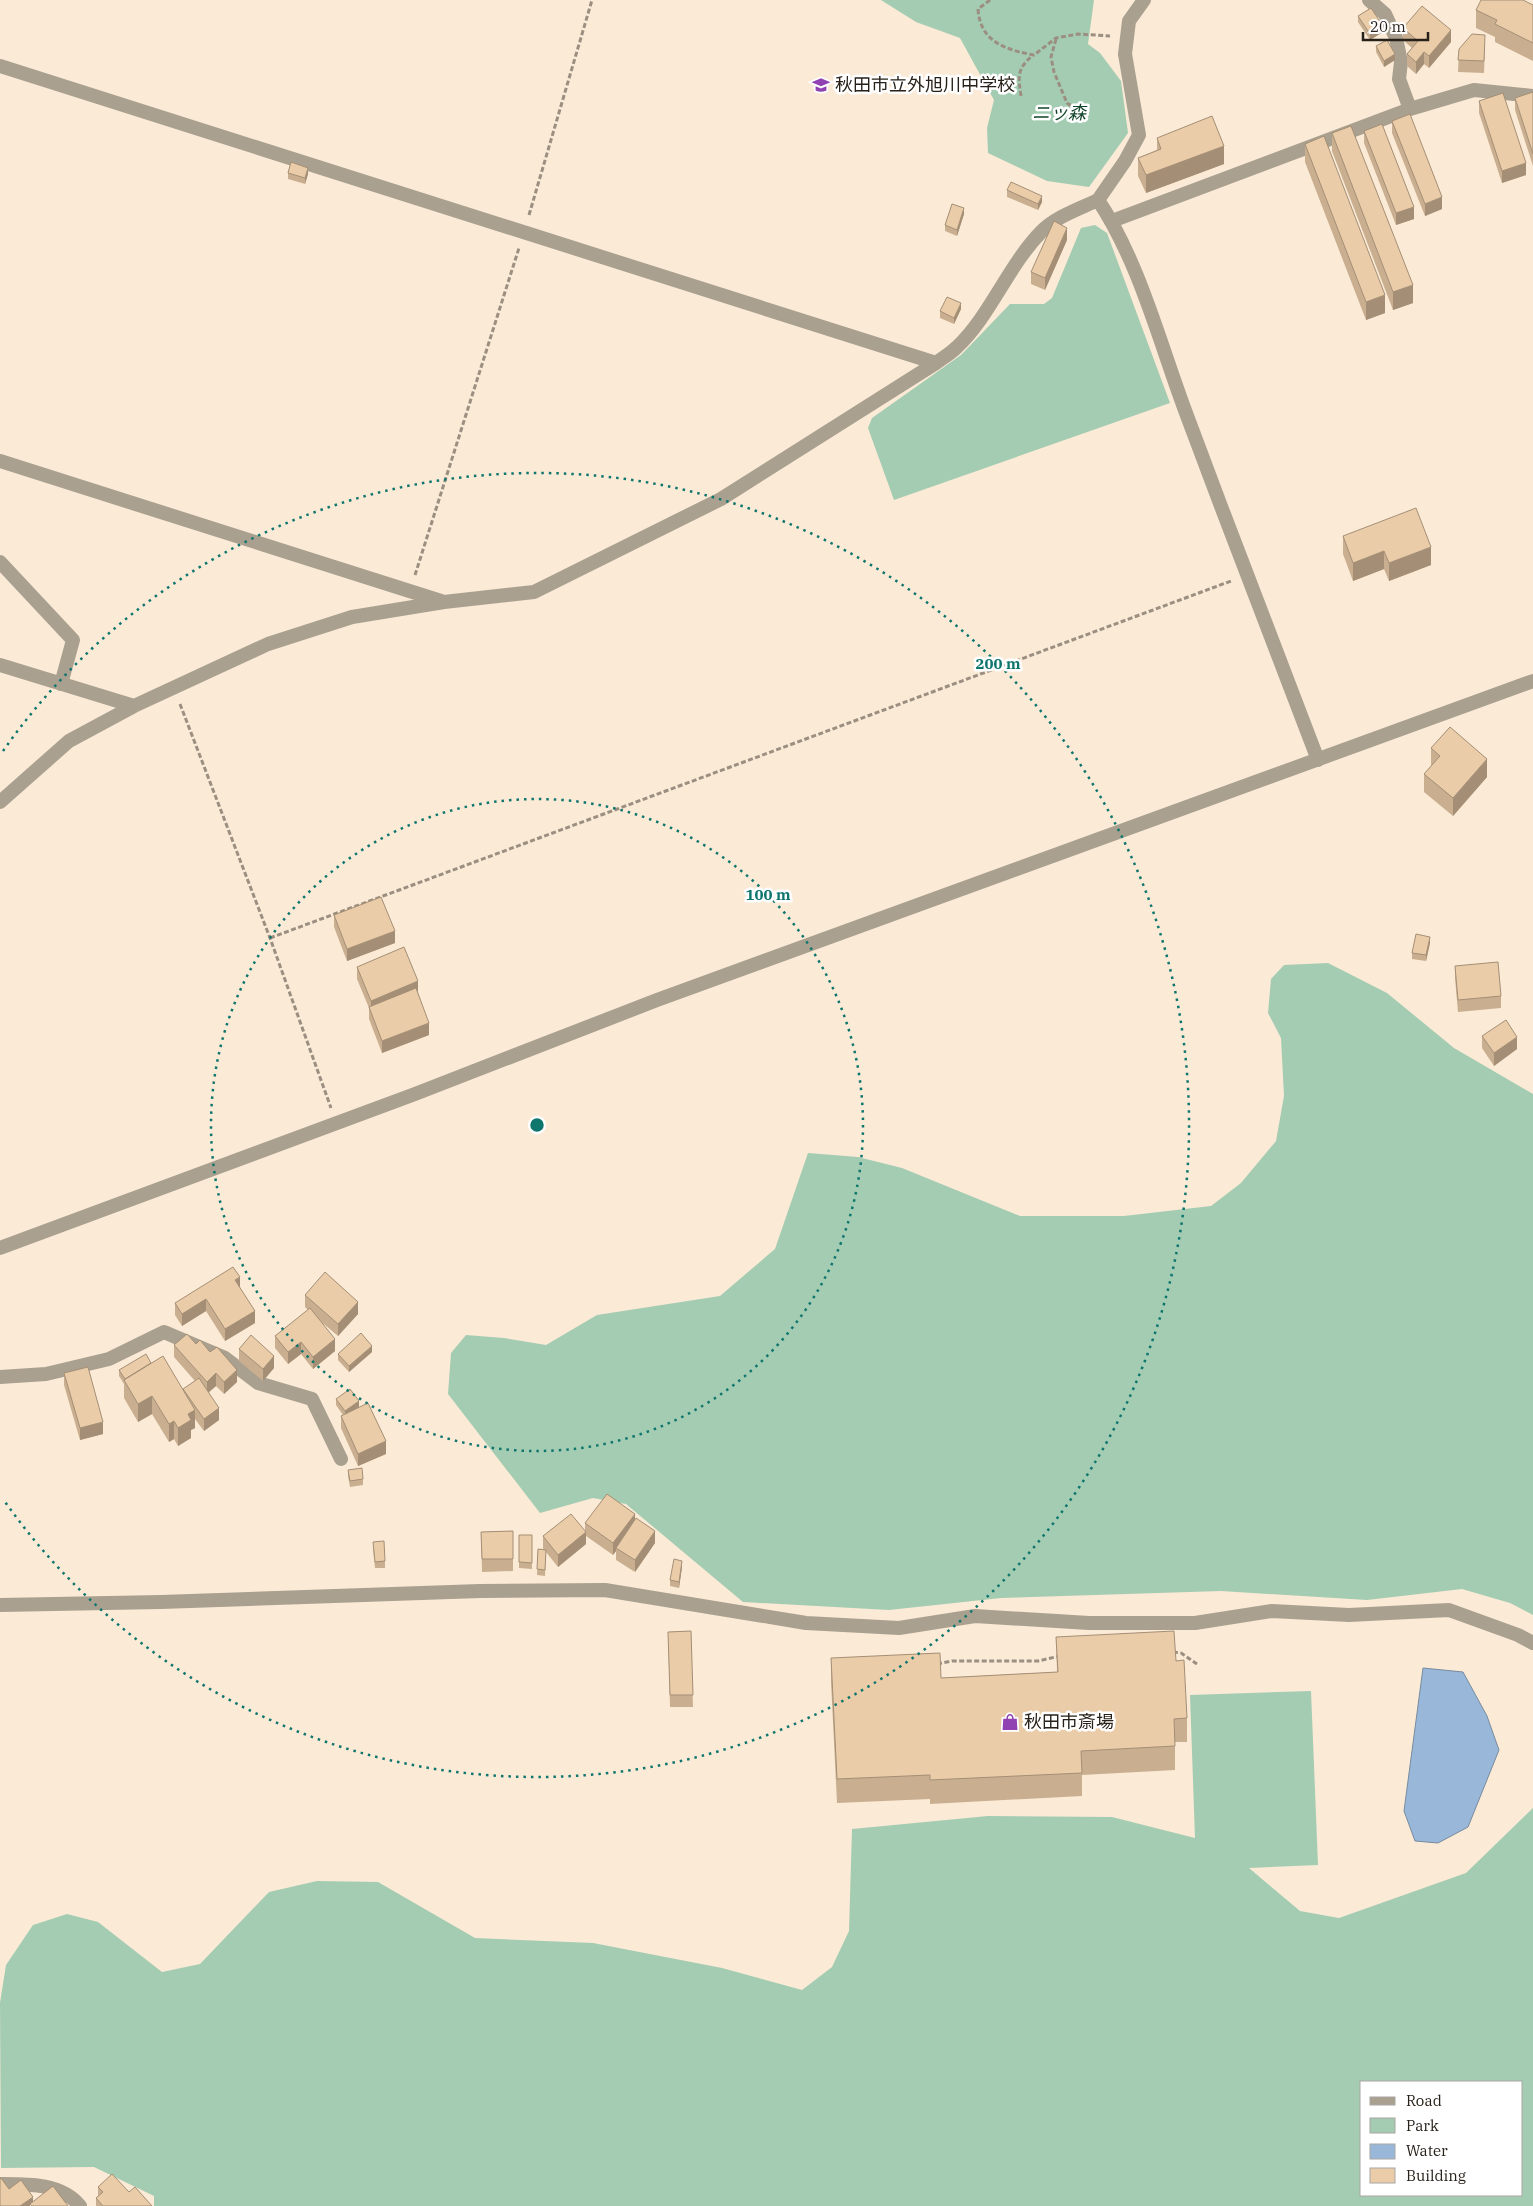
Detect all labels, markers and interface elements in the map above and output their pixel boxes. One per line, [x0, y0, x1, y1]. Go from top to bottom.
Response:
scale bar [1363, 10, 1428, 42]
text: 20 m [1370, 17, 1406, 36]
place label: 秋田市立外旭川中学校 [835, 73, 1015, 96]
school or university icon: 秋田市立外旭川中学校 [811, 75, 831, 95]
park label: ニッ森 [1032, 101, 1088, 124]
text: 200 m [975, 654, 1021, 673]
text: 100 m [745, 885, 791, 904]
centre of rings [528, 1116, 546, 1134]
place label: 秋田市斎場 [1024, 1710, 1114, 1733]
shop icon: 秋田市斎場 [1000, 1712, 1020, 1732]
legend [1360, 2081, 1523, 2196]
text: Road [1406, 2091, 1442, 2110]
text: Park [1406, 2116, 1439, 2135]
text: Water [1406, 2141, 1448, 2160]
text: Building [1406, 2166, 1466, 2185]

